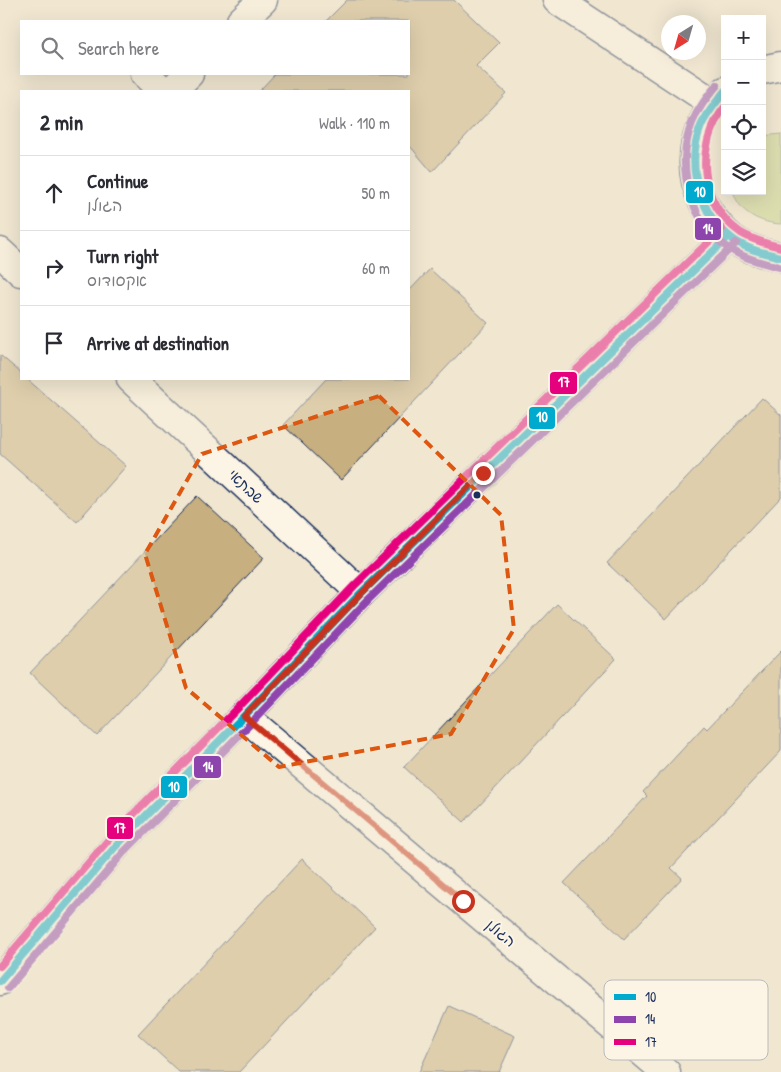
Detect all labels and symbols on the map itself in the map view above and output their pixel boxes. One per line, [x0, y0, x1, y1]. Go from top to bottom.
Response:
north arrow [661, 15, 706, 60]
line badge: 10 [685, 180, 714, 204]
text: 10 [694, 182, 706, 201]
line badge: 14 [694, 217, 722, 241]
text: 14 [703, 219, 714, 238]
line badge: 17 [549, 371, 578, 395]
text: 17 [558, 372, 570, 391]
line badge: 10 [528, 406, 556, 430]
text: 10 [536, 407, 548, 426]
route end [472, 462, 495, 485]
street label: שבתאי [224, 464, 269, 508]
unlabelled marker [472, 490, 482, 500]
line badge: 14 [193, 755, 222, 779]
text: 14 [203, 757, 214, 776]
line badge: 10 [160, 775, 188, 799]
text: 10 [168, 777, 180, 796]
line badge: 17 [106, 816, 134, 840]
text: 17 [114, 818, 126, 837]
route start [452, 890, 475, 913]
street label: הגולן [482, 914, 520, 952]
legend [604, 980, 768, 1060]
text: 10 [645, 987, 656, 1006]
text: 14 [645, 1009, 655, 1028]
text: 17 [645, 1032, 657, 1051]

